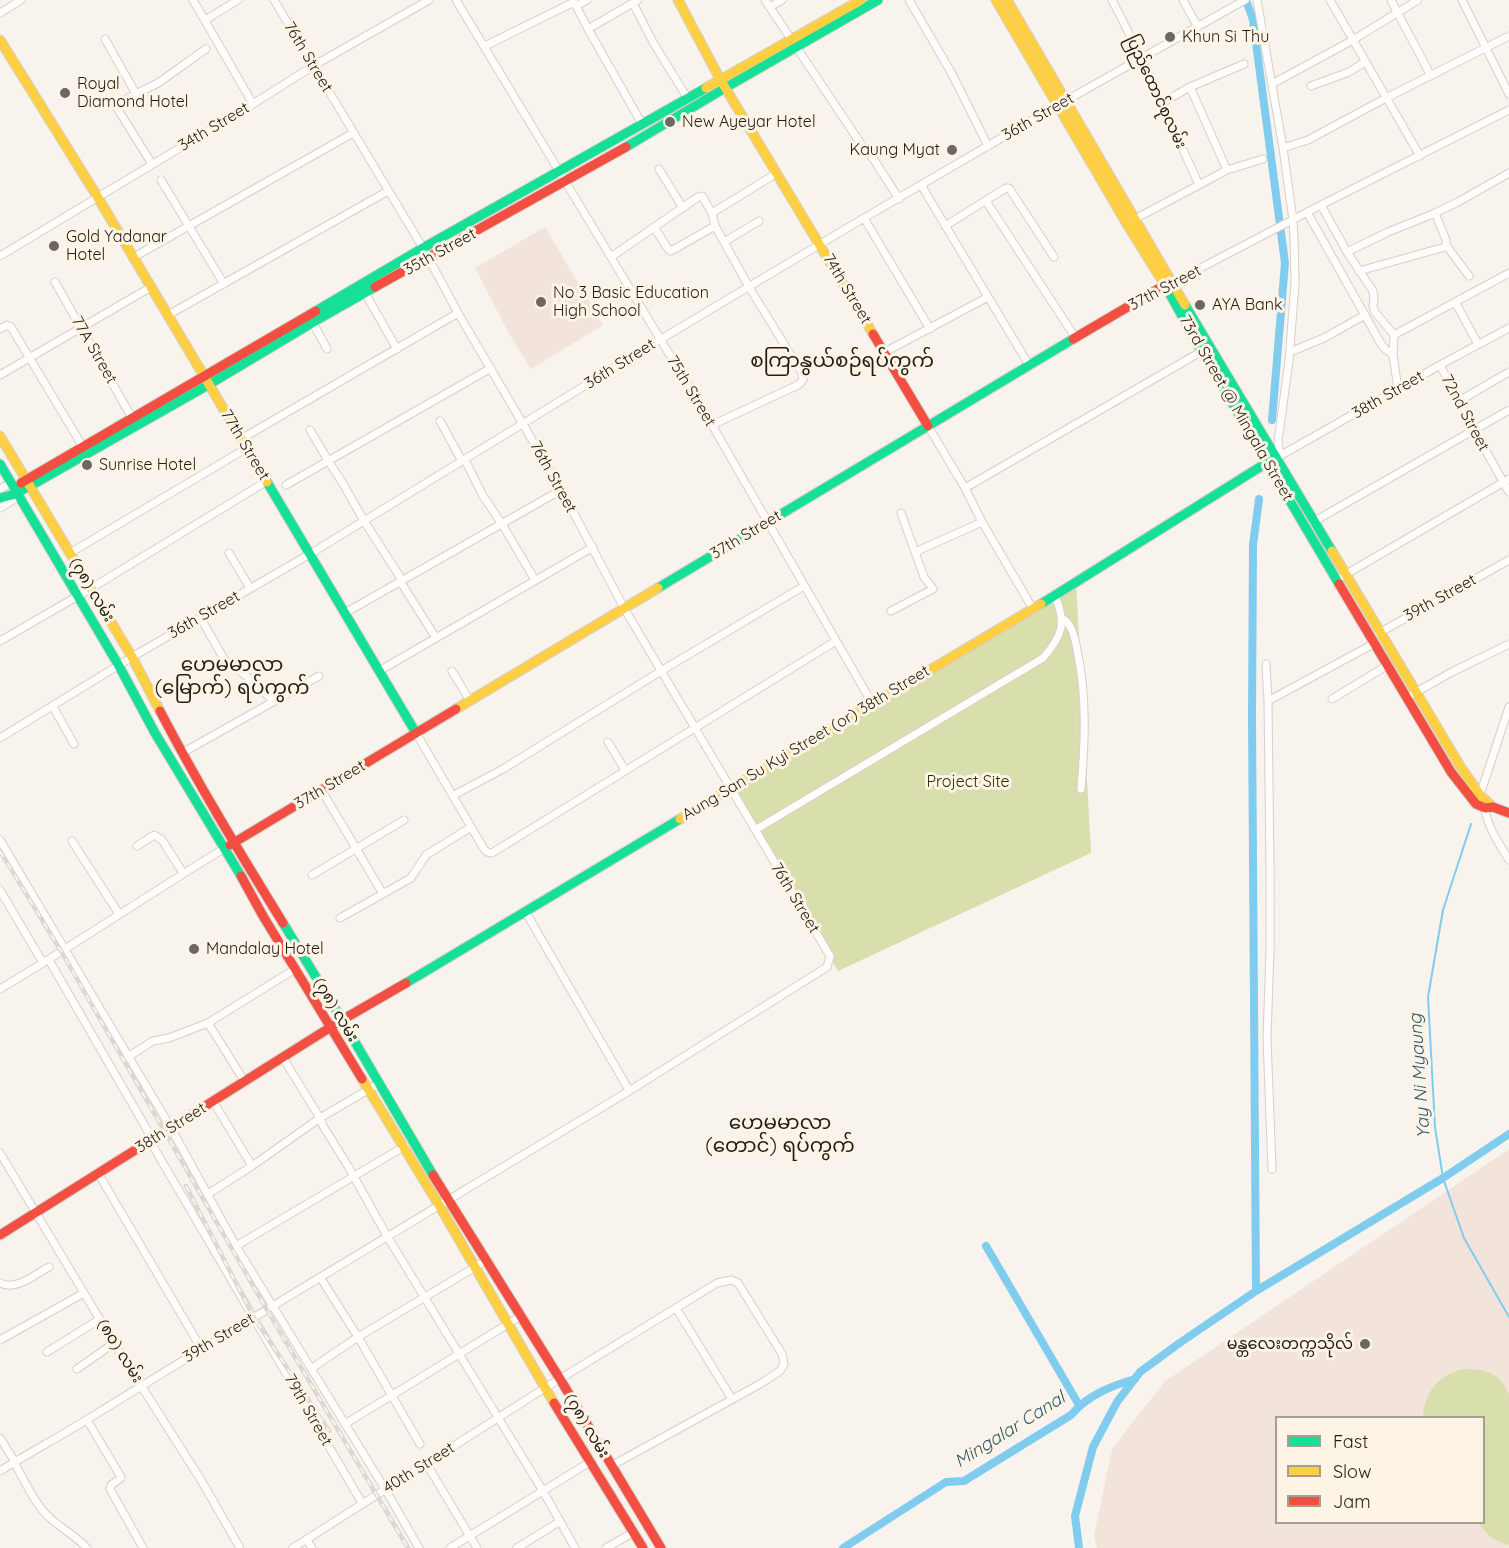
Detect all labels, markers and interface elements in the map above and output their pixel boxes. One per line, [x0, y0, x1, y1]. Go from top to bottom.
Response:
street label: 76th Street [279, 18, 337, 96]
place label: Khun Si Thu [1182, 27, 1269, 47]
marker: Khun Si Thu [1163, 30, 1177, 44]
street label: ပြည်ထောင်စုလမ်း [1121, 32, 1191, 152]
place label: Royal Diamond Hotel [77, 74, 188, 112]
marker: Royal Diamond Hotel [58, 86, 72, 100]
street label: 36th Street [999, 89, 1077, 145]
street label: 34th Street [175, 98, 253, 156]
place label: New Ayeyar Hotel [682, 112, 816, 132]
marker: New Ayeyar Hotel [663, 115, 677, 129]
place label: Kaung Myat [850, 140, 940, 160]
marker: Kaung Myat [945, 143, 959, 157]
street label: 35th Street [400, 224, 480, 280]
place label: Gold Yadanar Hotel [66, 227, 167, 265]
marker: Gold Yadanar Hotel [47, 239, 61, 253]
street label: 74th Street [819, 250, 875, 328]
street label: 37th Street [1126, 261, 1204, 315]
place label: No 3 Basic Education High School [553, 283, 709, 321]
marker: No 3 Basic Education High School [534, 295, 548, 309]
place label: AYA Bank [1212, 295, 1283, 315]
marker: AYA Bank [1193, 298, 1207, 312]
street label: 73rd Street @ Mingala Street [1175, 312, 1297, 504]
street label: 77A Street [67, 313, 121, 387]
street label: 36th Street [581, 335, 659, 393]
district label: စကြာနွယ်စဉ်ရပ်ကွက် [750, 349, 934, 373]
street label: 75th Street [662, 352, 720, 430]
street label: 38th Street [1349, 367, 1427, 423]
street label: 72nd Street [1437, 371, 1493, 455]
street label: 77th Street [216, 406, 274, 484]
street label: 76th Street [525, 438, 581, 516]
place label: Sunrise Hotel [99, 455, 196, 475]
marker: Sunrise Hotel [80, 458, 94, 472]
street label: 37th Street [707, 506, 785, 564]
street label: (၇၈) လမ်း [65, 554, 119, 626]
street label: 39th Street [1400, 570, 1480, 626]
street label: 36th Street [165, 587, 243, 643]
district label: ဟေမမာလာ (မြောက်) ရပ်ကွက် [155, 653, 309, 700]
street label: Aung San Su Kyi Street (or) 38th Street [679, 661, 933, 825]
street label: 37th Street [291, 756, 369, 814]
park label: Project Site [926, 772, 1010, 792]
street label: 76th Street [766, 859, 824, 937]
place label: Mandalay Hotel [206, 939, 324, 959]
marker: Mandalay Hotel [187, 942, 201, 956]
street label: (၇၈) လမ်း [309, 974, 363, 1046]
water label: Yay Ni Myaung [1405, 1013, 1435, 1139]
street label: 38th Street [132, 1099, 210, 1157]
district label: ဟေမမာလာ (တောင်) ရပ်ကွက် [705, 1111, 855, 1158]
street label: 39th Street [180, 1309, 258, 1367]
street label: (၈၀) လမ်း [93, 1316, 147, 1386]
place label: မန္တလေးတက္ကသိုလ် [1227, 1334, 1353, 1354]
marker: မန္တလေးတက္ကသိုလ် [1358, 1337, 1372, 1351]
street label: 79th Street [280, 1371, 336, 1449]
water label: Mingalar Canal [951, 1387, 1069, 1473]
street label: (၇၈) လမ်း [560, 1390, 614, 1462]
legend [1275, 1416, 1485, 1524]
text: Fast [1333, 1430, 1368, 1453]
street label: 40th Street [380, 1439, 458, 1497]
text: Slow [1333, 1460, 1371, 1483]
text: Jam [1333, 1490, 1371, 1513]

